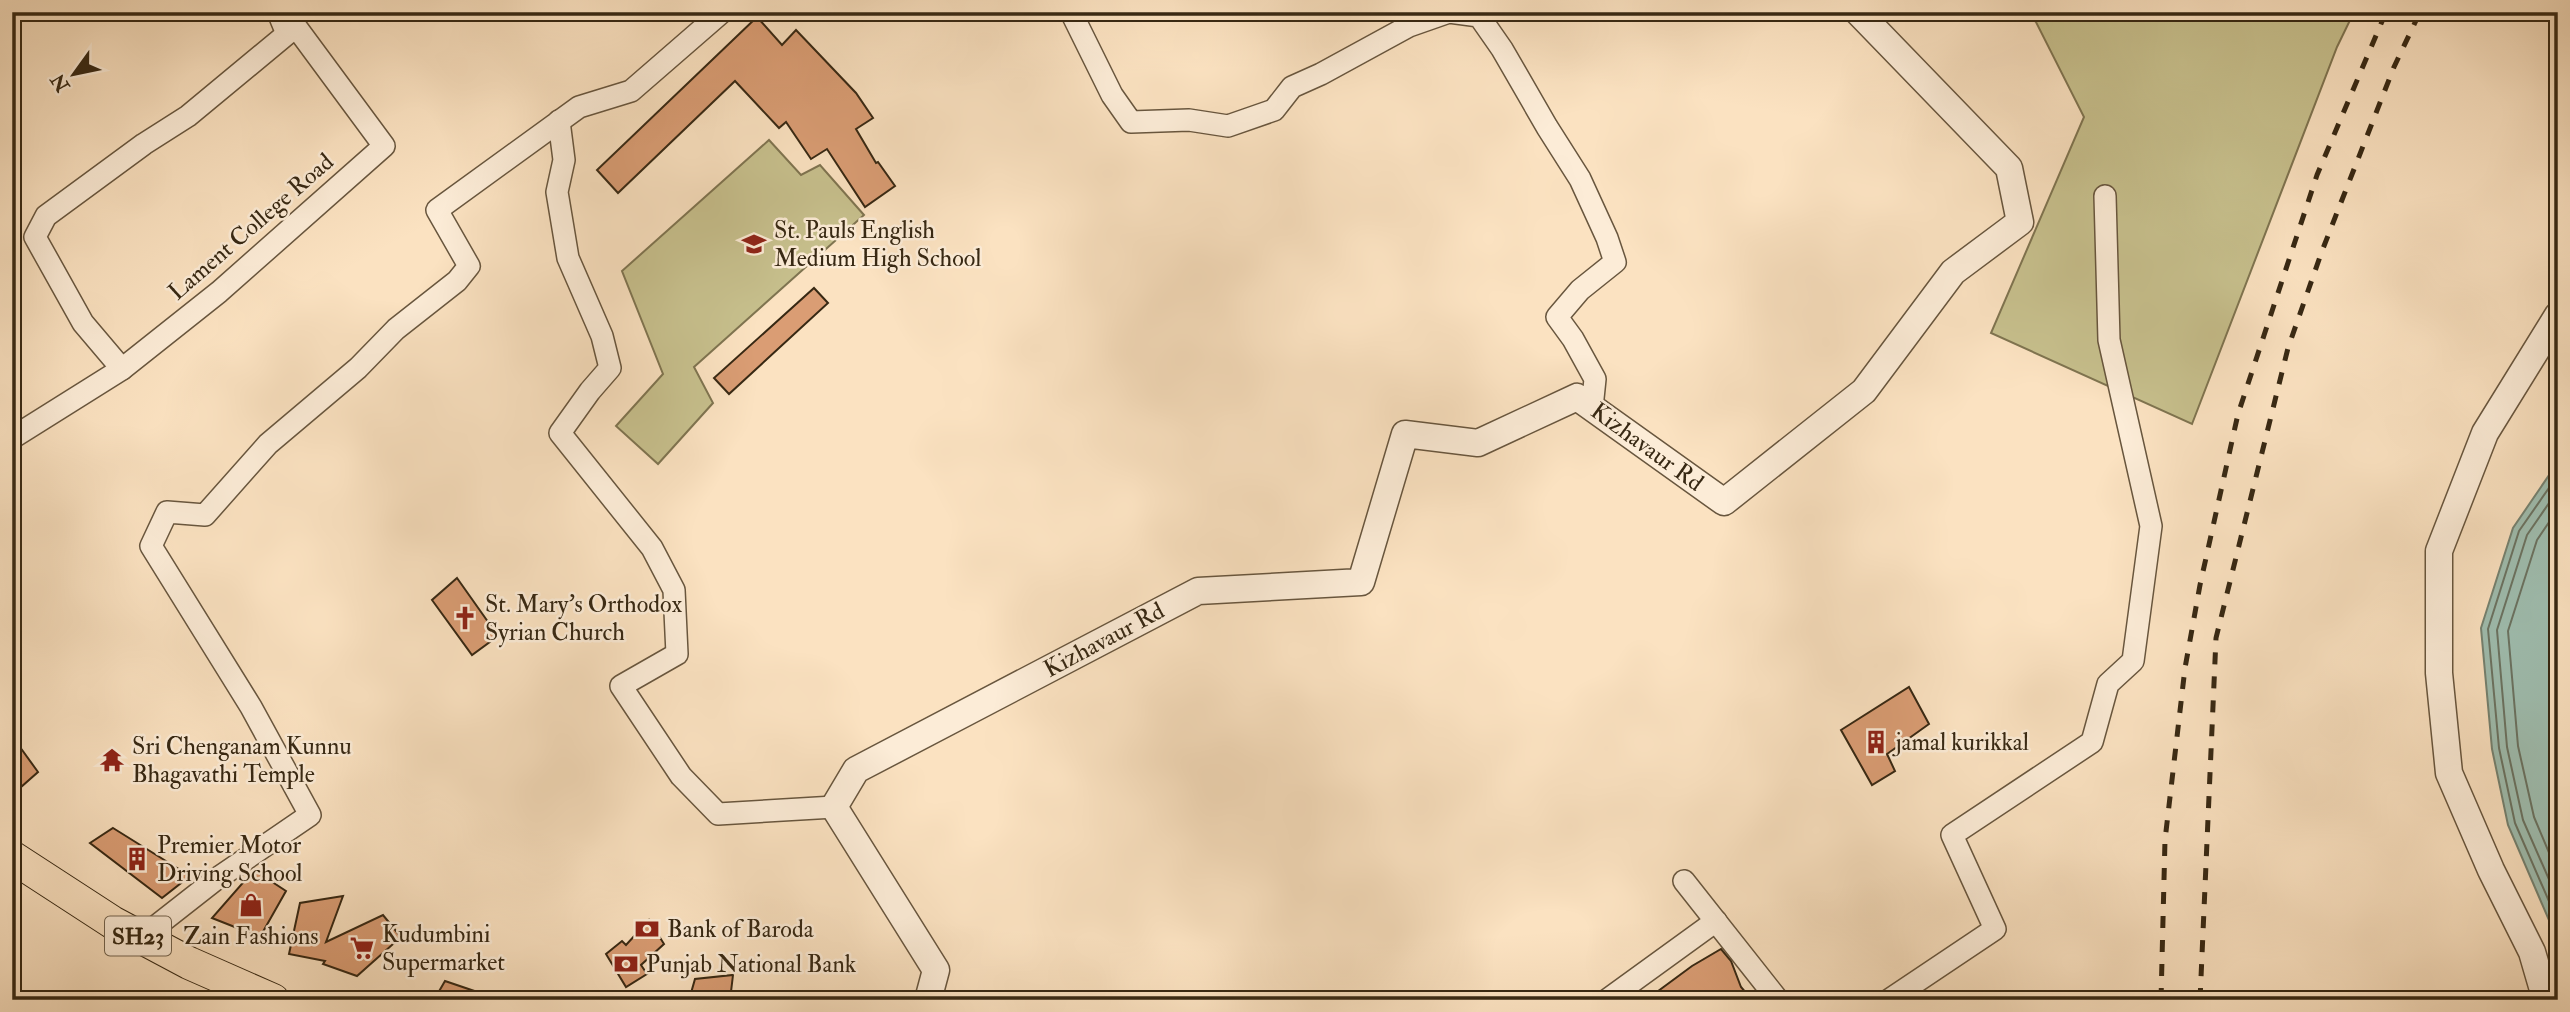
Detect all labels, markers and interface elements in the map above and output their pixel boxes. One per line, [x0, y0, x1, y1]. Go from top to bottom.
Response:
north arrow [38, 38, 108, 108]
text: N [45, 68, 76, 97]
street label: Lament College Road [162, 147, 340, 307]
place label: St. Pauls English Medium High School [774, 215, 981, 274]
school or university icon: St. Pauls English Medium High School [740, 230, 768, 258]
street label: Kizhavaur Rd [1584, 396, 1710, 498]
place label: St. Mary's Orthodox Syrian Church [485, 589, 682, 648]
street label: Kizhavaur Rd [1038, 595, 1170, 685]
church icon: St. Mary's Orthodox Syrian Church [451, 604, 479, 632]
place label: jamal kurikkal [1892, 727, 2029, 758]
building icon: jamal kurikkal [1862, 728, 1890, 756]
place label: Sri Chenganam Kunnu Bhagavathi Temple [132, 731, 352, 790]
temple icon: Sri Chenganam Kunnu Bhagavathi Temple [98, 746, 126, 774]
place label: Premier Motor Driving School [157, 830, 303, 889]
building icon: Premier Motor Driving School [123, 845, 151, 873]
shop icon: Zain Fashions [237, 891, 265, 919]
place label: Bank of Baroda [667, 914, 815, 945]
bank icon: Bank of Baroda [633, 915, 661, 943]
road number: SH23 [105, 917, 171, 956]
place label: Kudumbini Supermarket [382, 919, 505, 978]
place label: Zain Fashions [183, 921, 319, 952]
supermarket icon: Kudumbini Supermarket [348, 934, 376, 962]
place label: Punjab National Bank [646, 949, 857, 980]
bank icon: Punjab National Bank [612, 950, 640, 978]

